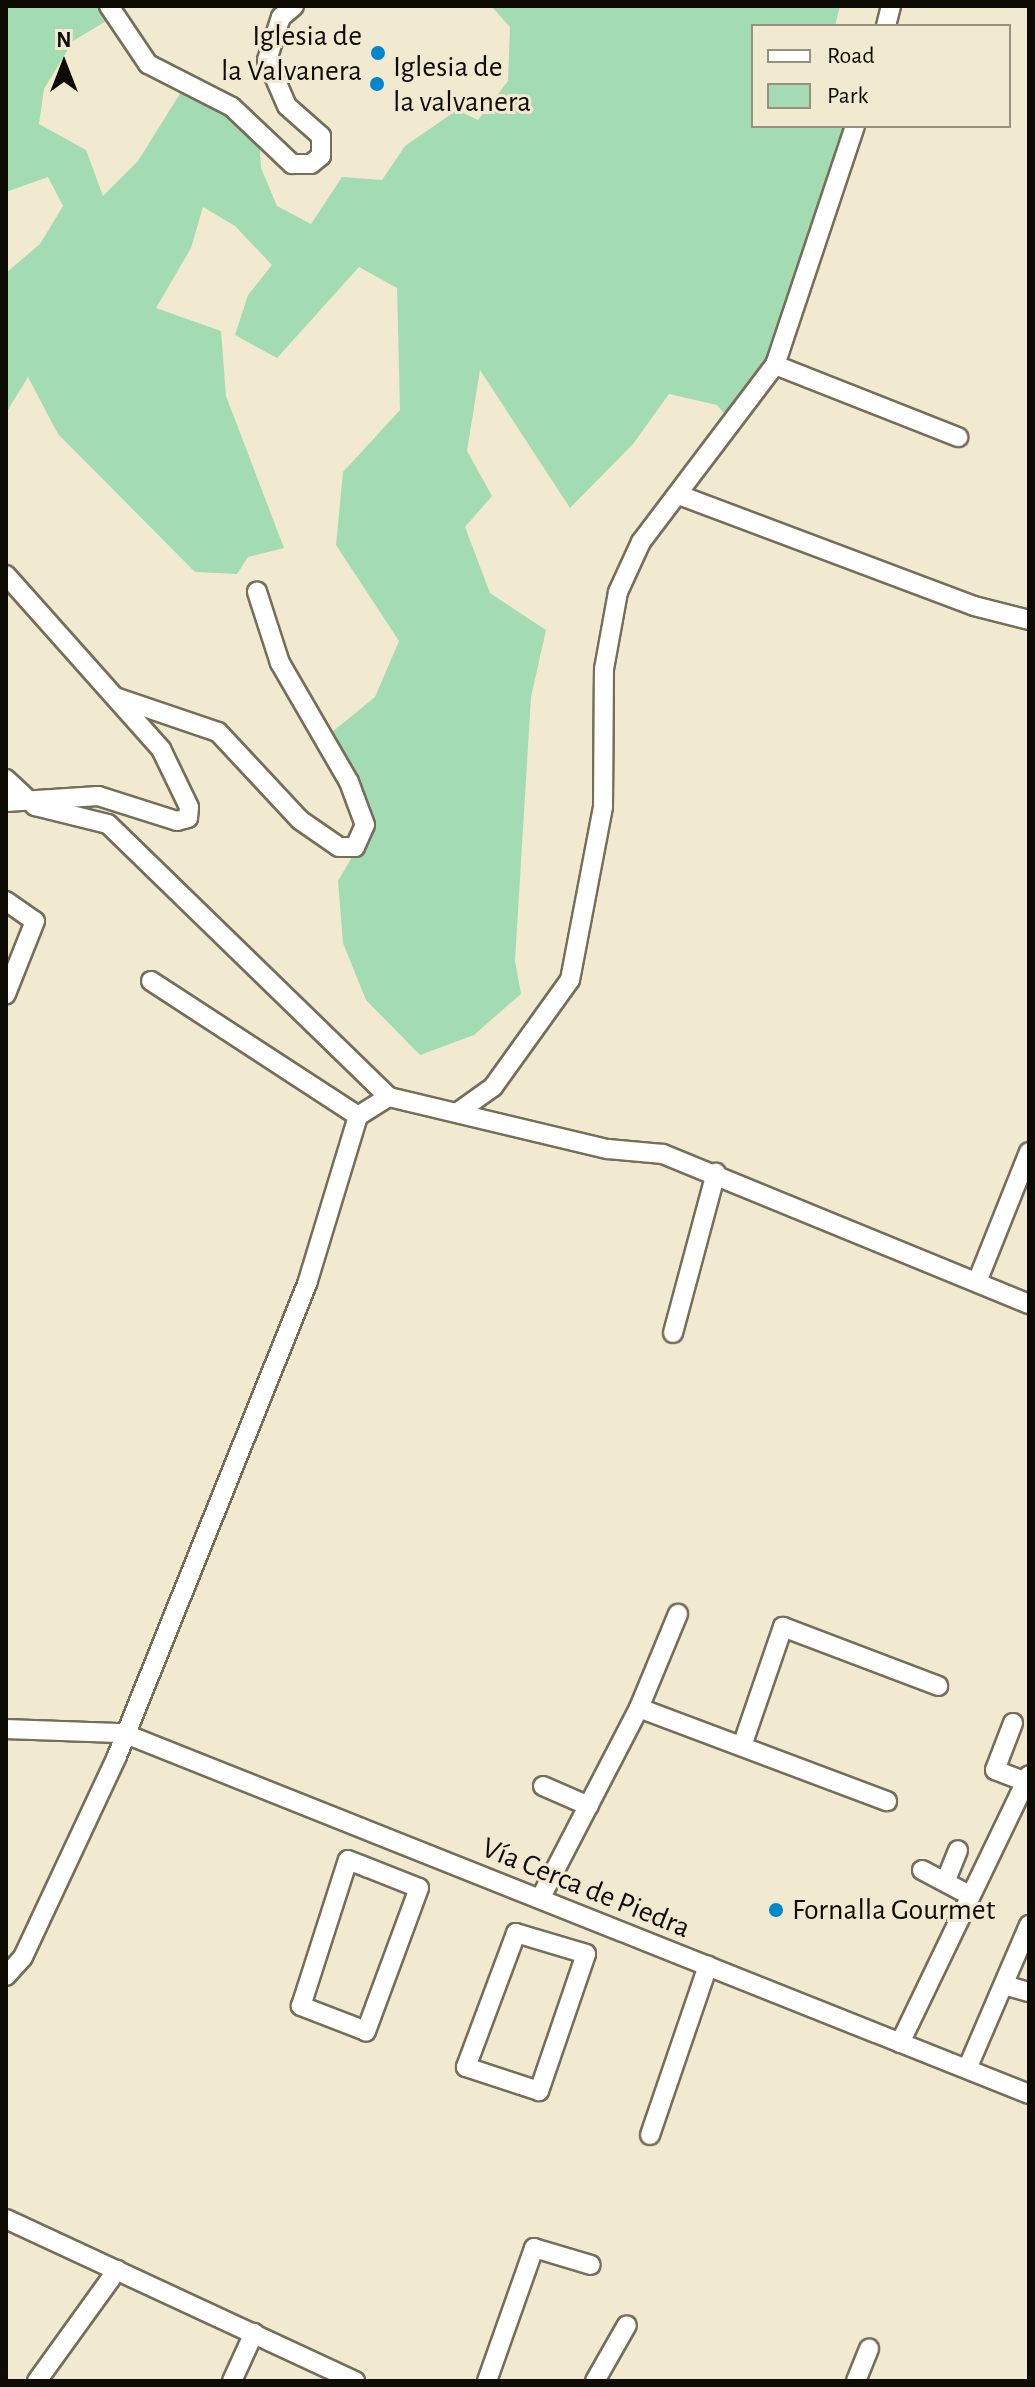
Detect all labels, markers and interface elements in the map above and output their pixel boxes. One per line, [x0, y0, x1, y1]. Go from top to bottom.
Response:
place label: Iglesia de la Valvanera [221, 18, 362, 88]
north arrow [24, 24, 104, 104]
legend [751, 24, 1011, 128]
text: N [56, 29, 72, 51]
marker: Iglesia de la Valvanera [369, 44, 387, 62]
text: Road [827, 44, 875, 68]
place label: Iglesia de la valvanera [393, 49, 531, 120]
marker: Iglesia de la valvanera [368, 75, 386, 93]
text: Park [827, 84, 868, 108]
street label: Vía Cerca de Piedra [477, 1830, 695, 1946]
place label: Fornalla Gourmet [792, 1892, 995, 1928]
marker: Fornalla Gourmet [767, 1901, 785, 1919]

